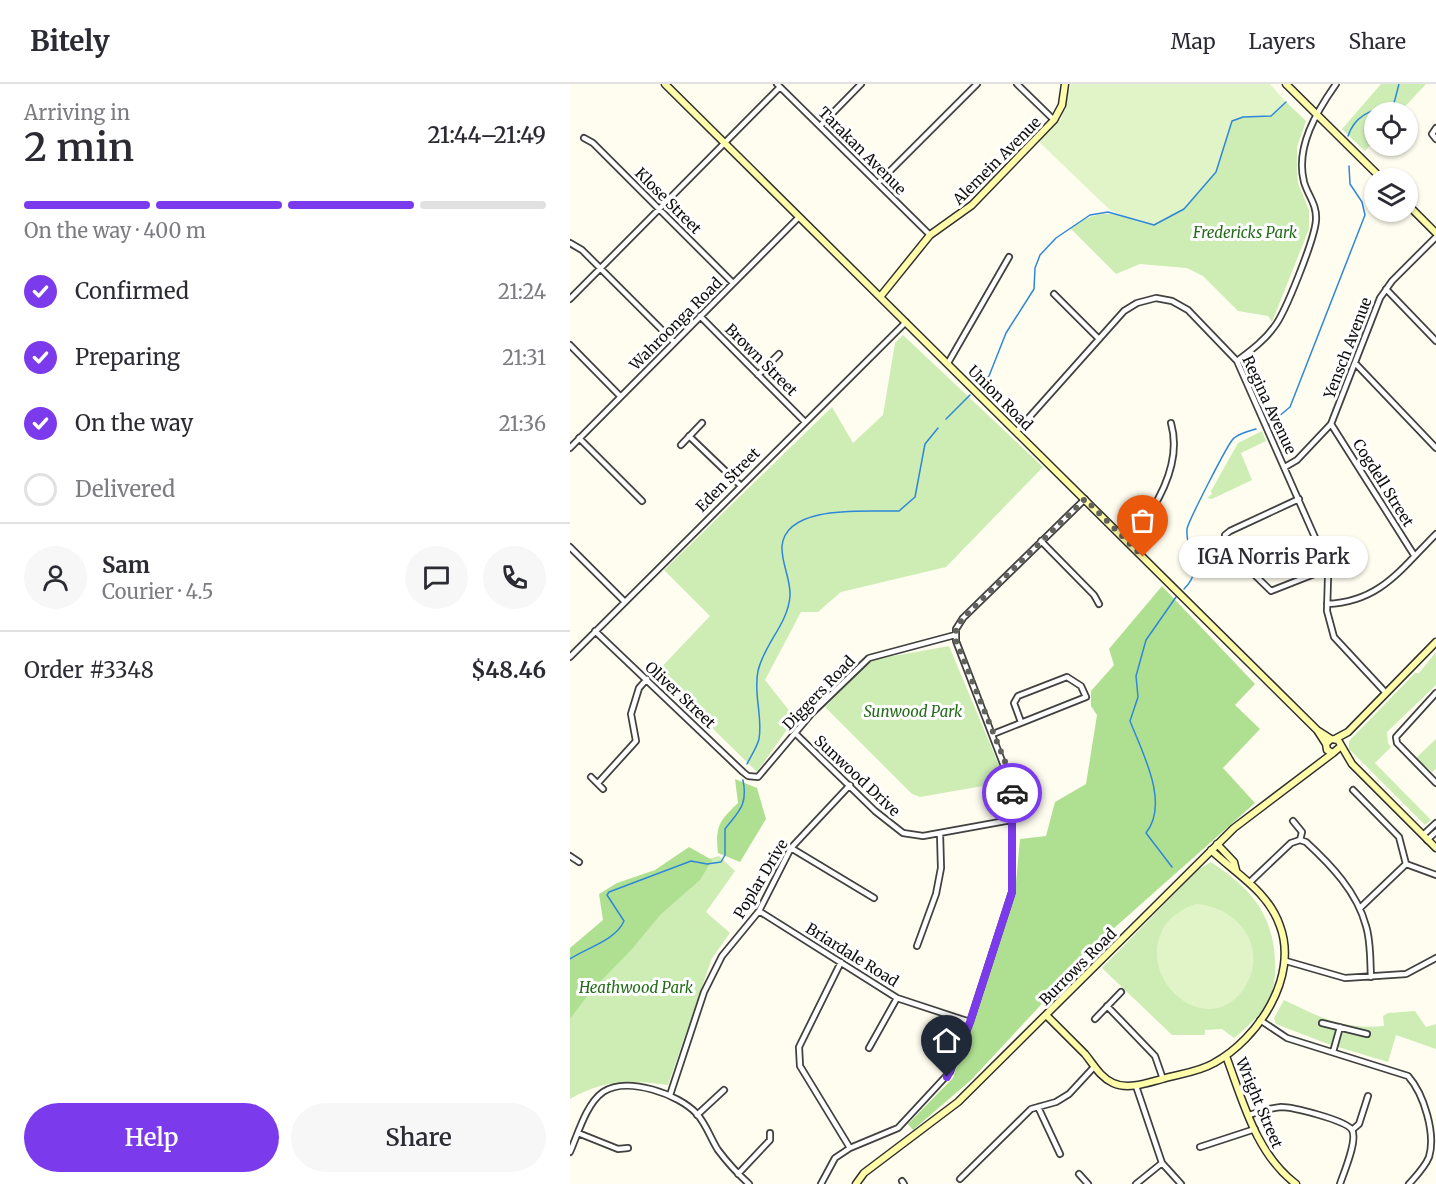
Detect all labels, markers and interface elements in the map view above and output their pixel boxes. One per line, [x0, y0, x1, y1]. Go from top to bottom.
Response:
text: Bitely [30, 23, 110, 59]
text: Map [1171, 28, 1216, 55]
text: Layers [1249, 28, 1316, 55]
text: Share [1349, 28, 1406, 55]
text: Arriving in [24, 100, 130, 125]
map controls [1364, 102, 1418, 222]
button: locate [1364, 102, 1418, 156]
street label: Tarakan Avenue [814, 103, 910, 199]
street label: Alemein Avenue [948, 112, 1045, 209]
text: 21:44–21:49 [427, 121, 546, 149]
text: 2 min [24, 123, 134, 172]
street label: Klose Street [631, 164, 706, 238]
button: layers [1364, 168, 1418, 222]
text: On the way · 400 m [24, 218, 206, 243]
park label: Fredericks Park [1192, 223, 1298, 242]
street label: Wahroonga Road [625, 273, 726, 375]
icon: check [24, 275, 57, 308]
text: Confirmed [75, 277, 189, 305]
text: 21:24 [498, 279, 546, 304]
street label: Yensch Avenue [1319, 294, 1376, 402]
street label: Brown Street [721, 320, 802, 400]
icon: check [24, 341, 57, 374]
text: Preparing [75, 343, 180, 371]
text: 21:31 [502, 345, 546, 370]
street label: Regina Avenue [1238, 353, 1301, 457]
street label: Union Road [964, 361, 1037, 434]
icon: check [24, 407, 57, 440]
text: On the way [75, 409, 193, 437]
text: 21:36 [499, 411, 546, 436]
street label: Cogdell Street [1349, 435, 1418, 530]
street label: Eden Street [692, 443, 764, 516]
text: Delivered [75, 475, 175, 503]
pin [1117, 495, 1168, 557]
icon: bag [1126, 504, 1159, 537]
callout: IGA Norris Park [1179, 536, 1368, 578]
text: IGA Norris Park [1197, 544, 1350, 569]
button: person [24, 546, 87, 609]
button: chat [405, 546, 468, 609]
button: phone [483, 546, 546, 609]
text: Sam [102, 551, 150, 579]
text: Courier · 4.5 [102, 579, 214, 604]
street label: Diggers Road [779, 652, 859, 734]
text: Order #3348 [24, 656, 154, 684]
text: $48.46 [471, 656, 546, 684]
street label: Oliver Street [641, 657, 720, 732]
park label: Sunwood Park [864, 702, 963, 721]
street label: Sunwood Drive [811, 731, 904, 820]
courier [982, 763, 1042, 823]
icon: car [996, 777, 1029, 810]
street label: Poplar Drive [729, 835, 792, 922]
street label: Briardale Road [802, 919, 902, 991]
street label: Burrows Road [1035, 924, 1120, 1009]
park label: Heathwood Park [578, 978, 694, 997]
pin [921, 1015, 972, 1077]
icon: home [930, 1024, 963, 1057]
street label: Wright Street [1231, 1054, 1287, 1151]
button: Help [24, 1103, 279, 1172]
button: Share [291, 1103, 546, 1172]

